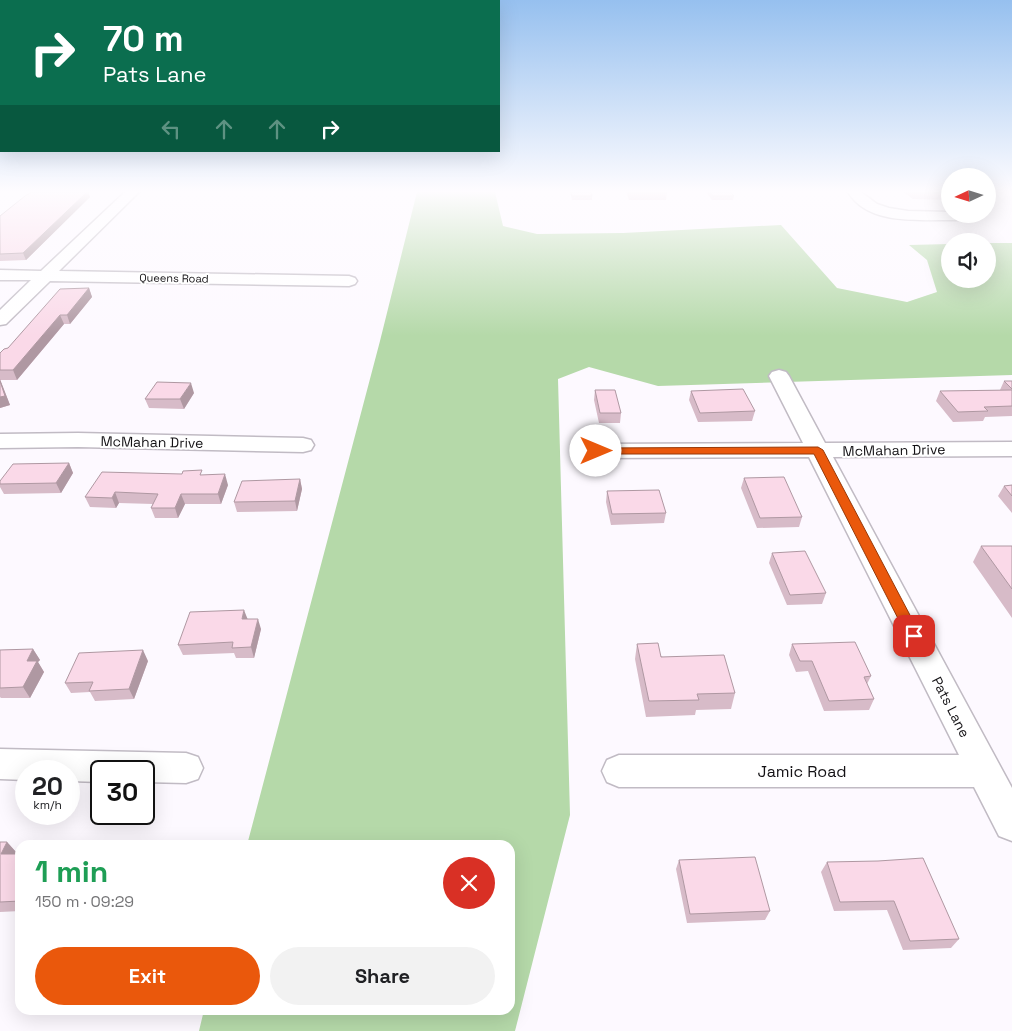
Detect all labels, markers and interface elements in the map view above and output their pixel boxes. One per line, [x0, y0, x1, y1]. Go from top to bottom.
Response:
text: 70 m [103, 17, 184, 61]
icon: right [20, 20, 85, 85]
text: Pats Lane [103, 60, 206, 88]
icon: left [157, 115, 185, 143]
icon: ahead [210, 115, 238, 143]
icon: ahead [263, 115, 291, 143]
icon: right [316, 115, 344, 143]
north arrow [941, 168, 996, 222]
map controls [941, 168, 996, 288]
button: sound [941, 233, 996, 288]
street label: Queens Road [139, 270, 209, 286]
position arrow [569, 424, 621, 476]
street label: McMahan Drive [100, 432, 204, 452]
street label: McMahan Drive [842, 440, 946, 460]
pin [893, 615, 935, 657]
icon: arrive [900, 622, 928, 650]
street label: Pats Lane [928, 674, 974, 740]
speed limit sign: 30 [90, 760, 155, 825]
street label: Jamic Road [758, 761, 846, 782]
text: 20 [32, 770, 63, 802]
text: km/h [33, 797, 62, 813]
text: 1 min [35, 852, 108, 891]
button: close [443, 857, 495, 909]
text: 150 m · 09:29 [35, 891, 134, 912]
button: Exit [35, 947, 260, 1005]
button: Share [270, 947, 495, 1005]

